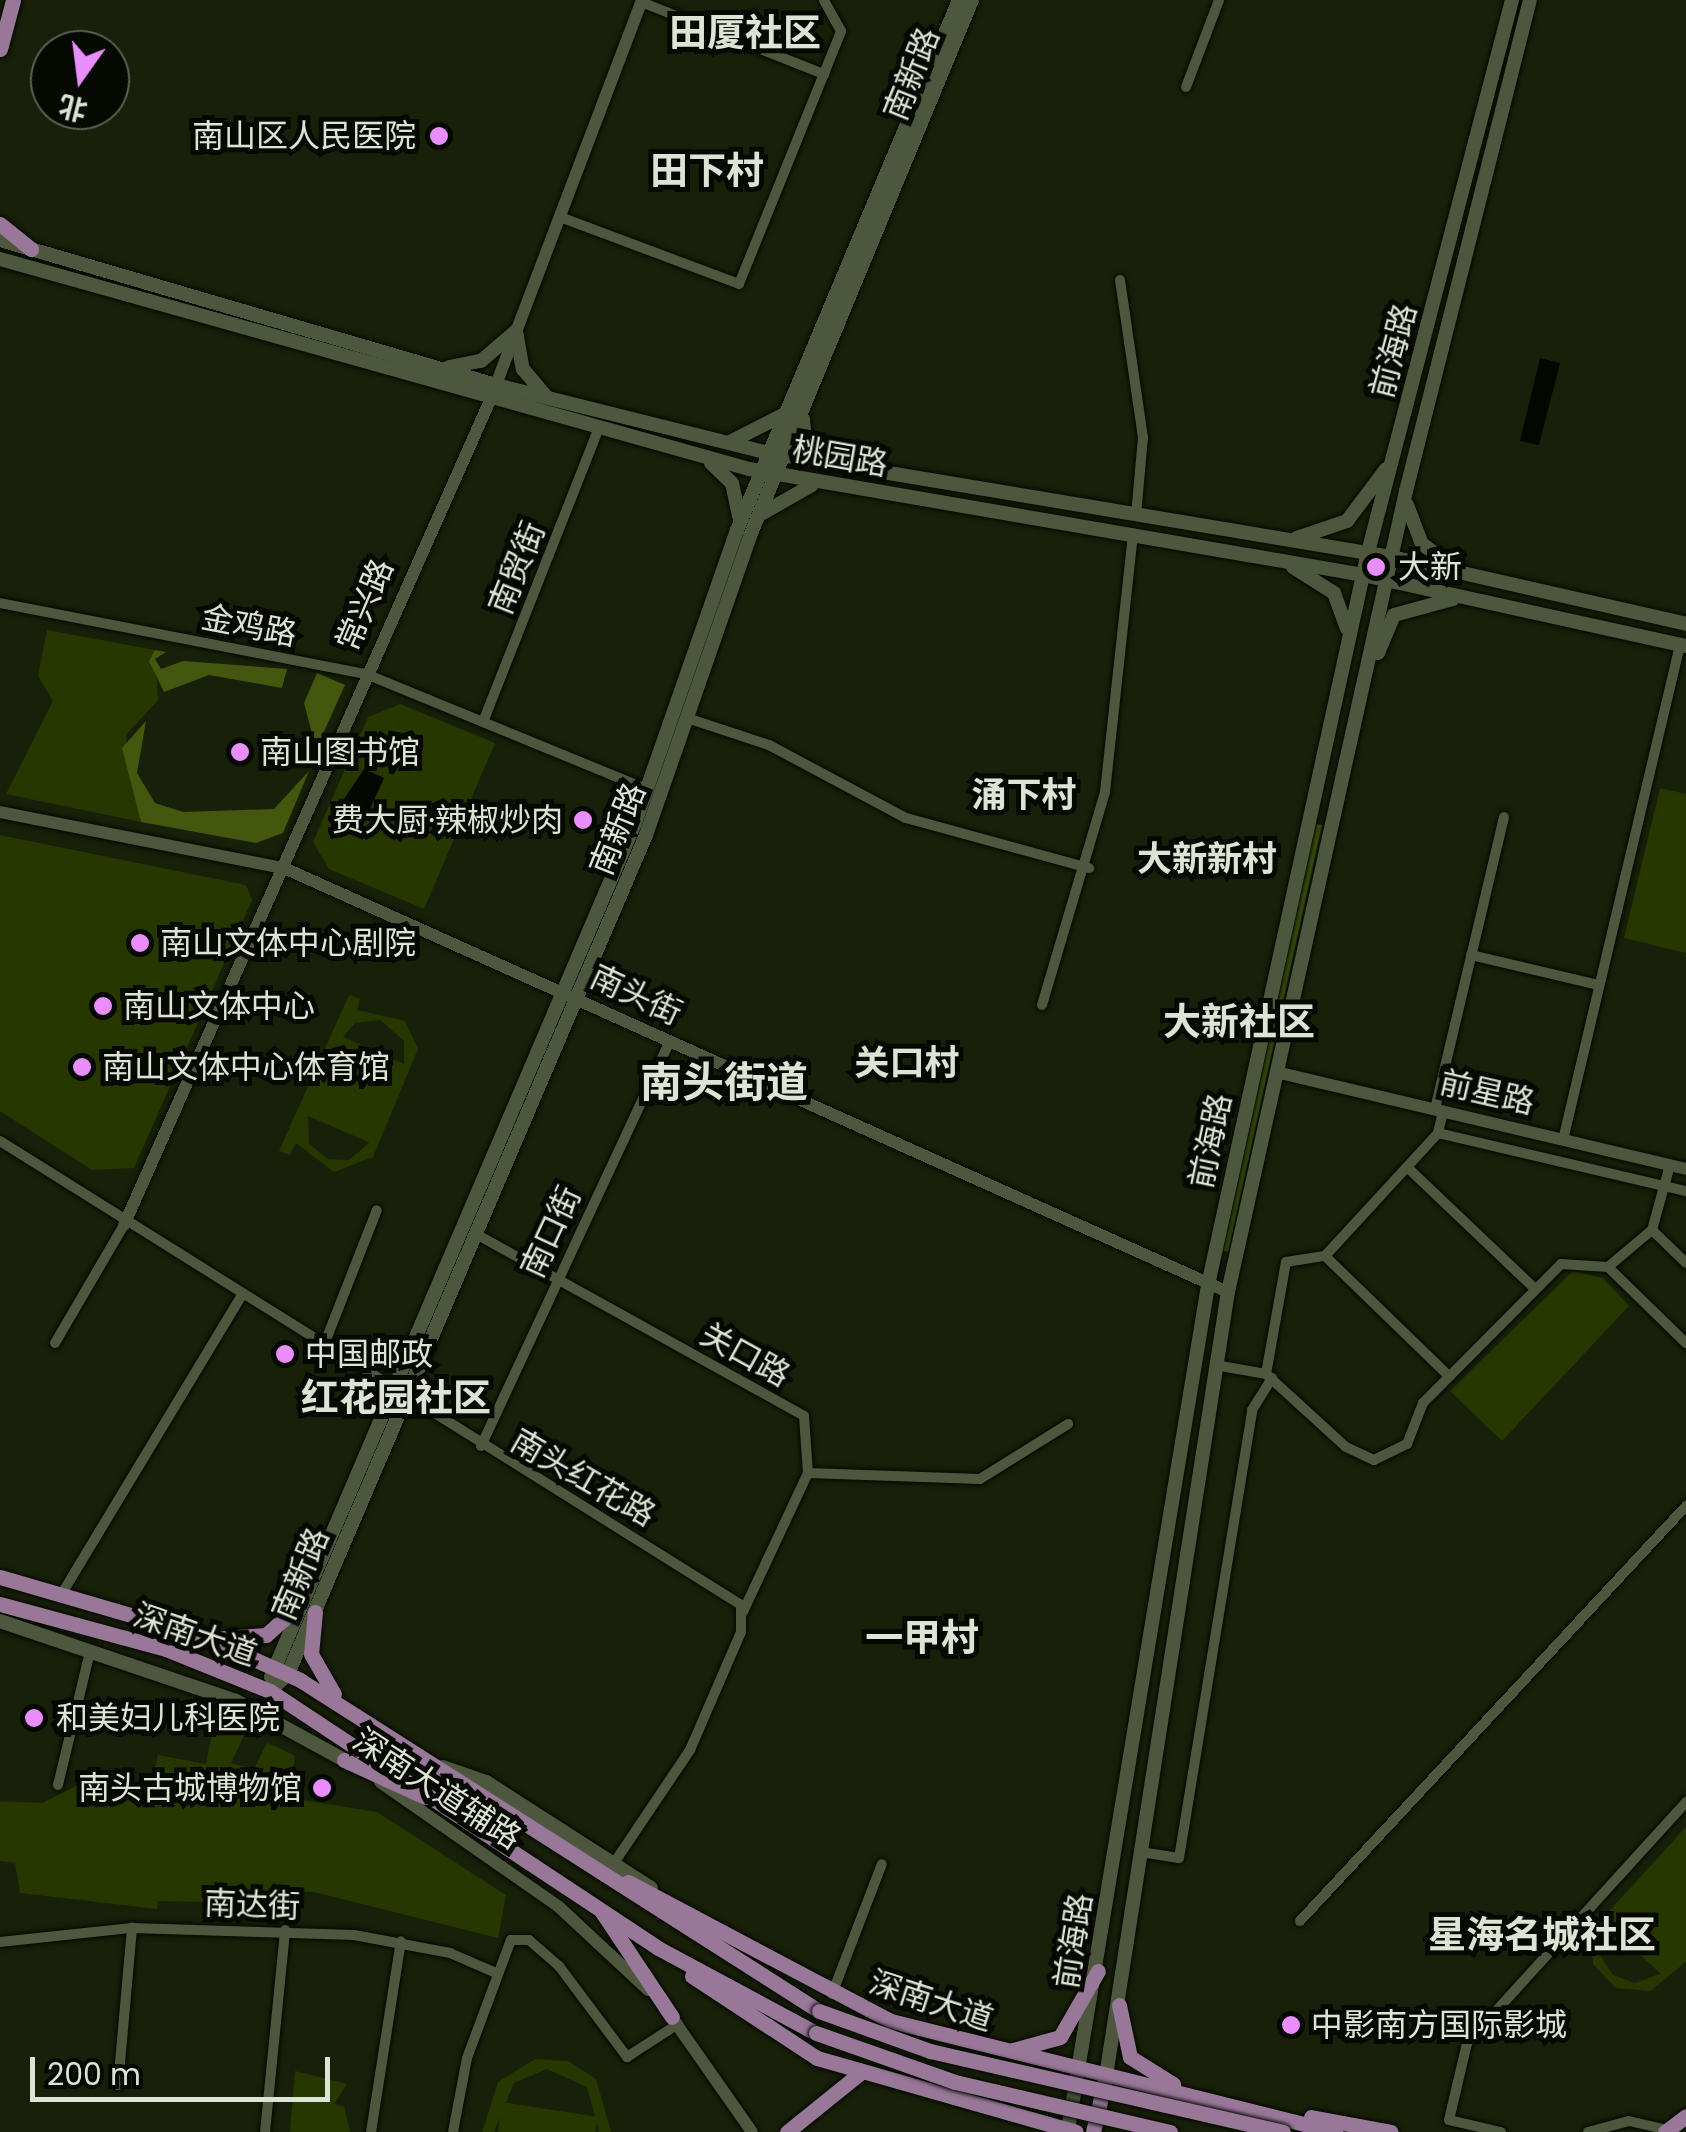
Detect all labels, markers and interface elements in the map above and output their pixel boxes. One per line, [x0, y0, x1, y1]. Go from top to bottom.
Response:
district label: 田厦社区 [669, 10, 821, 56]
street label: 南新路 [876, 22, 948, 126]
north arrow [30, 30, 130, 130]
text: 北 [55, 85, 91, 130]
place label: 南山区人民医院 [192, 117, 416, 155]
marker: 南山区人民医院 [426, 123, 452, 149]
district label: 田下村 [650, 148, 764, 194]
street label: 前海路 [1363, 300, 1425, 402]
street label: 桃园路 [789, 430, 891, 484]
street label: 南贸街 [481, 516, 553, 620]
place label: 大新 [1398, 548, 1462, 586]
street label: 常兴路 [329, 553, 401, 657]
marker: 大新 [1363, 554, 1389, 580]
street label: 金鸡路 [198, 598, 300, 654]
place label: 南山图书馆 [260, 733, 420, 771]
marker: 南山图书馆 [229, 741, 251, 763]
district label: 涌下村 [972, 774, 1076, 816]
street label: 南新路 [582, 777, 654, 881]
place label: 费大厨·辣椒炒肉 [332, 801, 563, 839]
marker: 费大厨·辣椒炒肉 [572, 809, 594, 831]
district label: 大新新村 [1137, 838, 1277, 880]
place label: 南山文体中心剧院 [160, 924, 416, 962]
marker: 南山文体中心剧院 [129, 932, 151, 954]
street label: 南头街 [584, 957, 688, 1033]
place label: 南山文体中心 [123, 987, 315, 1025]
marker: 南山文体中心 [92, 995, 114, 1017]
district label: 大新社区 [1163, 999, 1315, 1045]
district label: 关口村 [855, 1042, 959, 1084]
place label: 南山文体中心体育馆 [102, 1048, 390, 1086]
marker: 南山文体中心体育馆 [71, 1056, 93, 1078]
district label: 南头街道 [640, 1058, 808, 1108]
street label: 前星路 [1436, 1063, 1538, 1123]
street label: 前海路 [1182, 1090, 1240, 1192]
street label: 南口街 [513, 1180, 589, 1284]
street label: 关口路 [694, 1315, 796, 1395]
place label: 中国邮政 [305, 1335, 433, 1373]
marker: 中国邮政 [274, 1343, 296, 1365]
district label: 红花园社区 [301, 1375, 491, 1421]
street label: 南头红花路 [504, 1421, 662, 1535]
street label: 南新路 [265, 1522, 337, 1626]
street label: 深南大道 [128, 1596, 262, 1674]
district label: 一甲村 [865, 1615, 979, 1661]
place label: 和美妇儿科医院 [56, 1699, 280, 1737]
marker: 和美妇儿科医院 [21, 1705, 47, 1731]
street label: 深南大道辅路 [346, 1721, 528, 1857]
place label: 南头古城博物馆 [78, 1769, 302, 1807]
marker: 南头古城博物馆 [311, 1777, 333, 1799]
street label: 南达街 [203, 1884, 301, 1926]
street label: 前海路 [1048, 1891, 1100, 1991]
district label: 星海名城社区 [1428, 1912, 1656, 1958]
street label: 深南大道 [864, 1963, 998, 2039]
place label: 中影南方国际影城 [1311, 2006, 1567, 2044]
marker: 中影南方国际影城 [1280, 2014, 1302, 2036]
scale bar [35, 2037, 335, 2099]
text: 200 m [47, 2053, 141, 2096]

